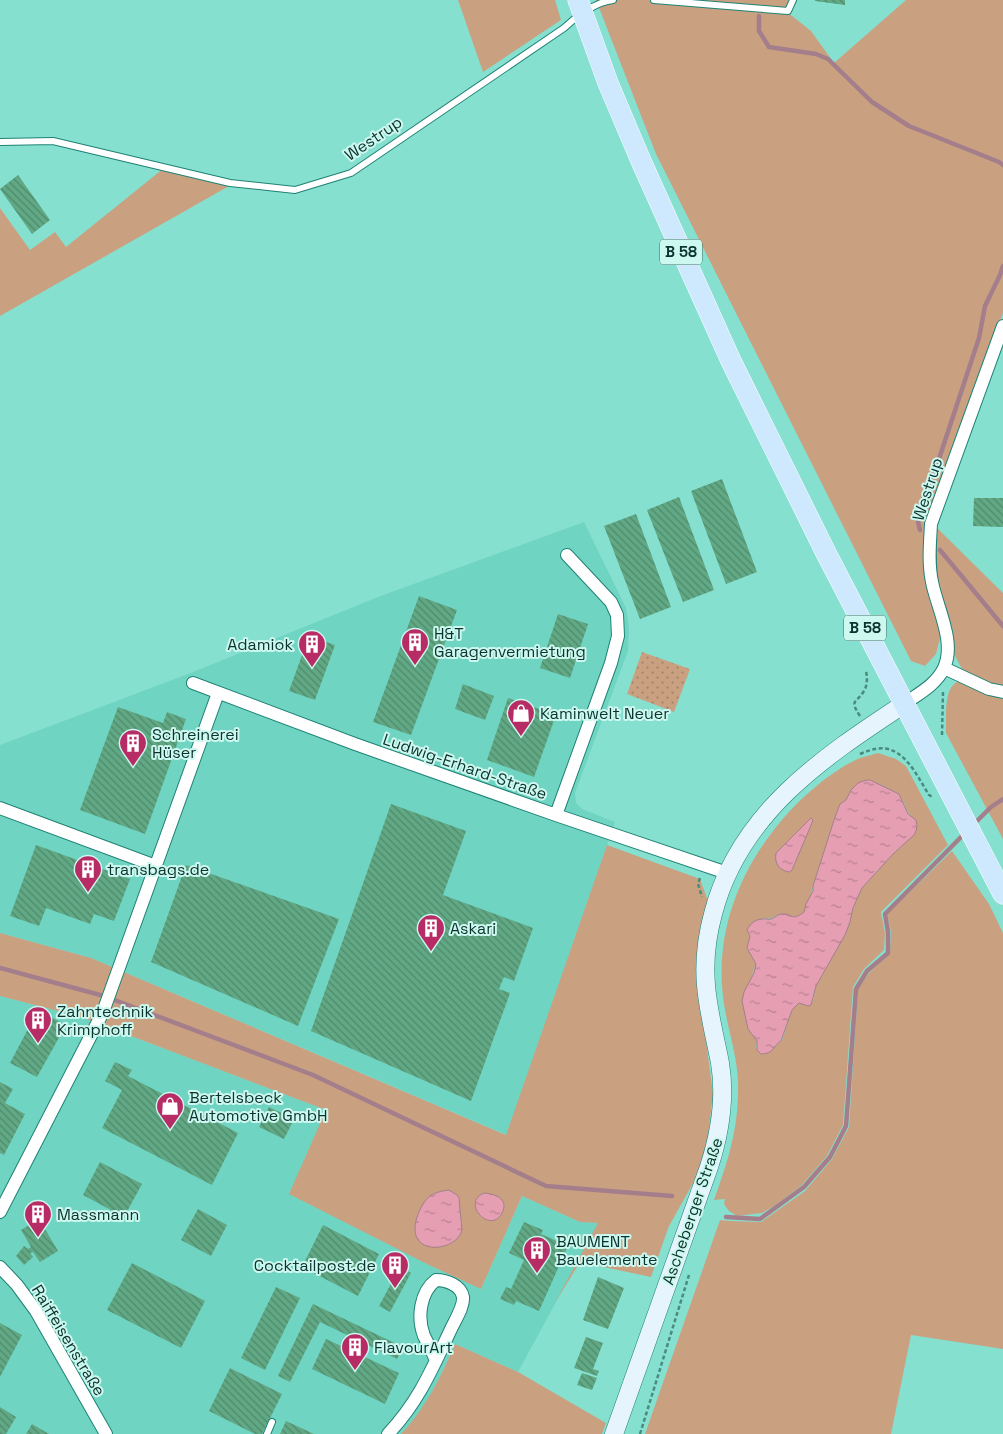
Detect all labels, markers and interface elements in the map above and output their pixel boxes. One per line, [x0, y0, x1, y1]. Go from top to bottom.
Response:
street label: Westrup [340, 112, 406, 165]
road number: B 58 [660, 240, 702, 264]
street label: Westrup [907, 455, 948, 523]
road number: B 58 [844, 616, 886, 640]
place label: H&T Garagenvermietung [434, 623, 586, 662]
building icon: H&T Garagenvermietung [400, 627, 430, 666]
building icon: Adamiok [297, 629, 327, 668]
place label: Adamiok [227, 634, 293, 655]
shop icon: Kaminwelt Neuer [506, 698, 536, 737]
place label: Kaminwelt Neuer [540, 703, 669, 724]
place label: Schreinerei Hüser [152, 724, 239, 763]
building icon: Schreinerei Hüser [118, 728, 148, 767]
street label: Ludwig-Erhard-Straße [380, 729, 550, 804]
building icon: transbags.de [73, 854, 103, 893]
place label: transbags.de [107, 859, 209, 880]
building icon: Askari [416, 913, 446, 952]
place label: Askari [450, 918, 496, 939]
place label: Zahntechnik Krimphoff [57, 1001, 153, 1040]
building icon: Zahntechnik Krimphoff [23, 1005, 53, 1044]
place label: Bertelsbeck Automotive GmbH [189, 1087, 327, 1126]
shop icon: Bertelsbeck Automotive GmbH [155, 1091, 185, 1130]
street label: Ascheberger Straße [657, 1135, 728, 1288]
building icon: Massmann [23, 1199, 53, 1238]
place label: Massmann [57, 1204, 139, 1225]
place label: BAUMENT Bauelemente [556, 1231, 658, 1270]
building icon: BAUMENT Bauelemente [522, 1235, 552, 1274]
building icon: Cocktailpost.de [380, 1250, 410, 1289]
place label: Cocktailpost.de [254, 1255, 376, 1276]
street label: Raiffeisenstraße [27, 1281, 110, 1400]
building icon: FlavourArt [340, 1332, 370, 1371]
place label: FlavourArt [374, 1337, 453, 1358]

